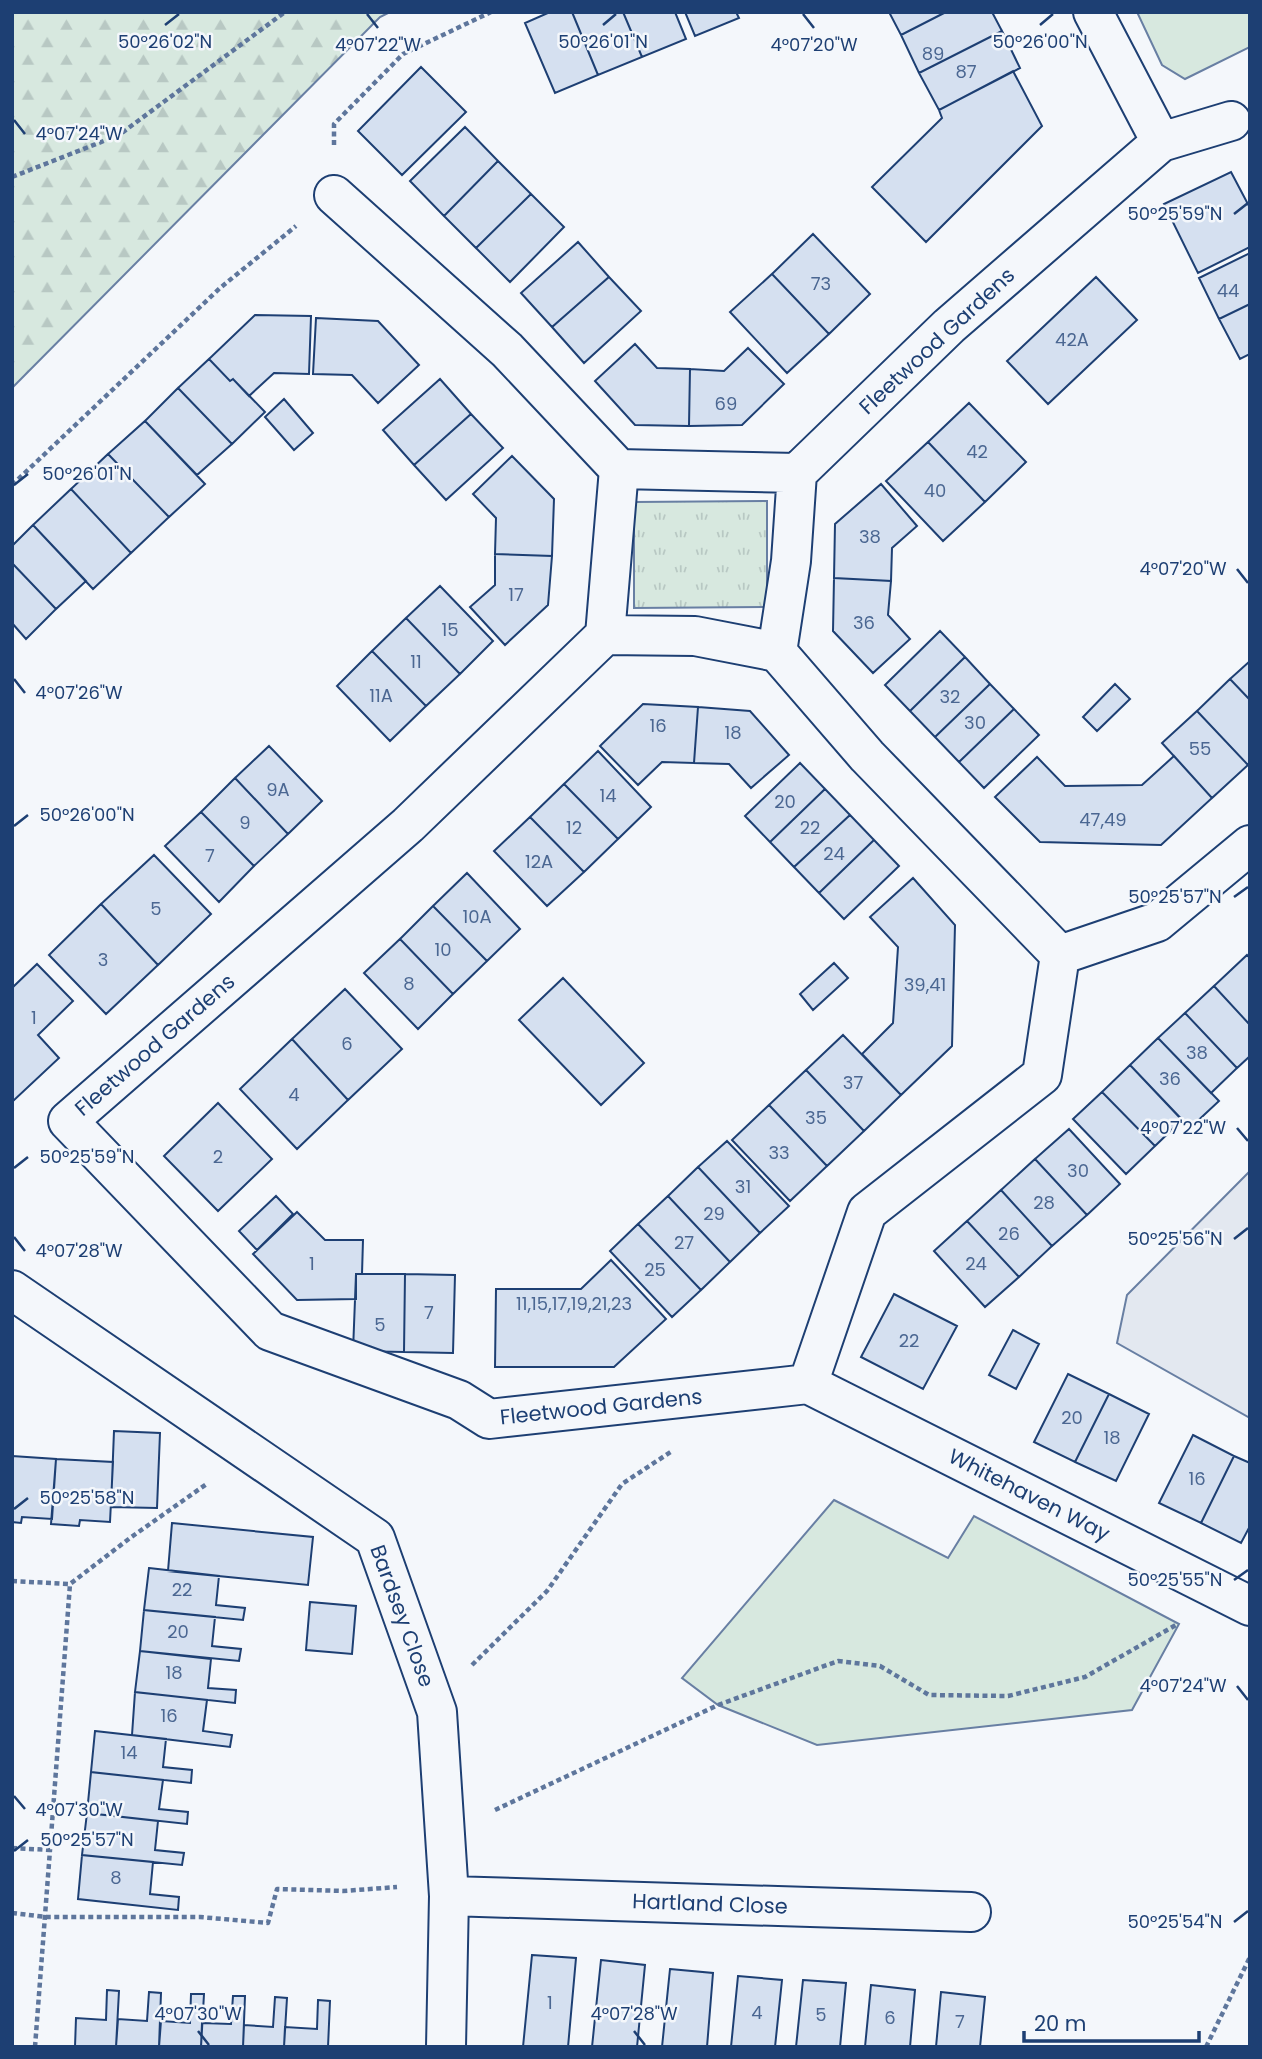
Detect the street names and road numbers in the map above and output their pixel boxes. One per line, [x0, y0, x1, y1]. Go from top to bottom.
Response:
street label: Fleetwood Gardens [852, 261, 1021, 421]
street label: Fleetwood Gardens [68, 967, 241, 1122]
street label: Fleetwood Gardens [498, 1381, 704, 1432]
street label: Whitehaven Way [943, 1441, 1115, 1548]
street label: Bardsey Close [363, 1541, 442, 1691]
street label: Hartland Close [632, 1886, 788, 1921]

